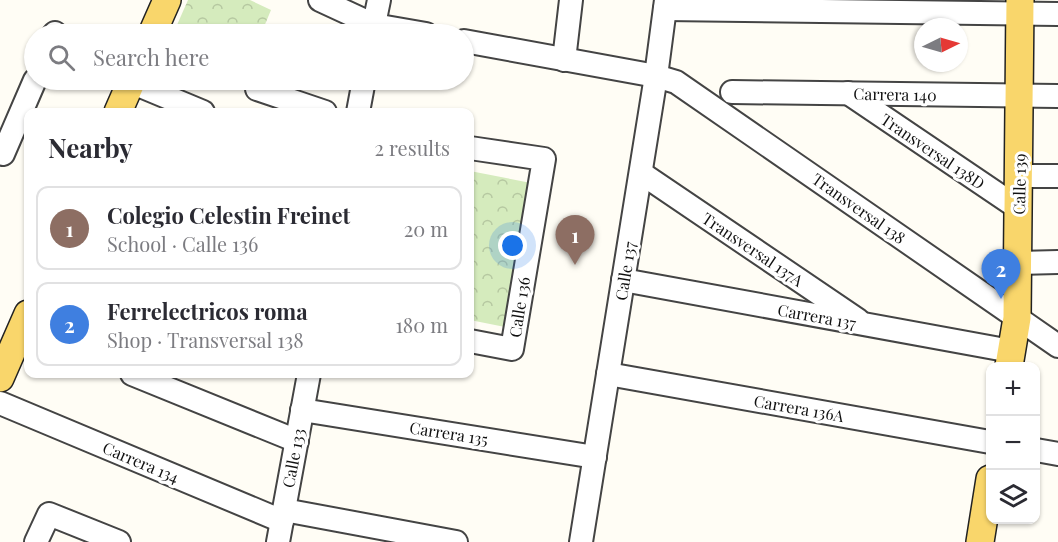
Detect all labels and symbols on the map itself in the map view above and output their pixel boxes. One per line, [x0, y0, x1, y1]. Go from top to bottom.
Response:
north arrow [914, 18, 968, 72]
street label: Carrera 140 [853, 83, 937, 105]
street label: Transversal 138D [877, 108, 989, 194]
street label: Calle 139 [1008, 153, 1030, 215]
street label: Transversal 138 [808, 168, 910, 248]
street label: Transversal 137A [698, 207, 808, 291]
pin: 1 [556, 216, 594, 265]
your location [498, 231, 527, 260]
street label: Calle 137 [610, 240, 640, 302]
pin: 2 [982, 250, 1020, 299]
street label: Calle 136 [504, 275, 534, 339]
street label: Carrera 137 [776, 299, 858, 333]
street label: Carrera 136A [752, 390, 847, 426]
street label: Carrera 135 [408, 416, 490, 450]
street label: Calle 133 [277, 426, 309, 490]
street label: Carrera 134 [100, 437, 182, 487]

